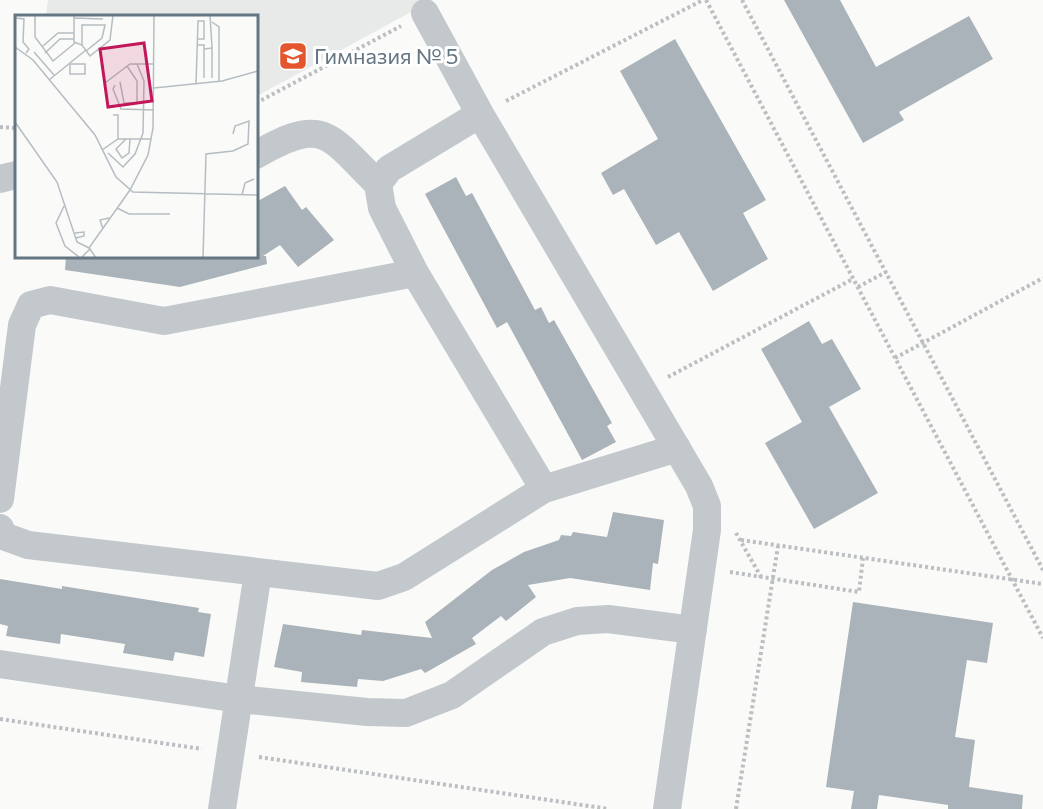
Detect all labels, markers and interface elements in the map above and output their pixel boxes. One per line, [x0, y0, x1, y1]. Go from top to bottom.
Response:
inset map [15, 15, 258, 258]
school or university icon: Гимназия № 5 [277, 40, 309, 72]
place label: Гимназия № 5 [314, 42, 458, 69]

